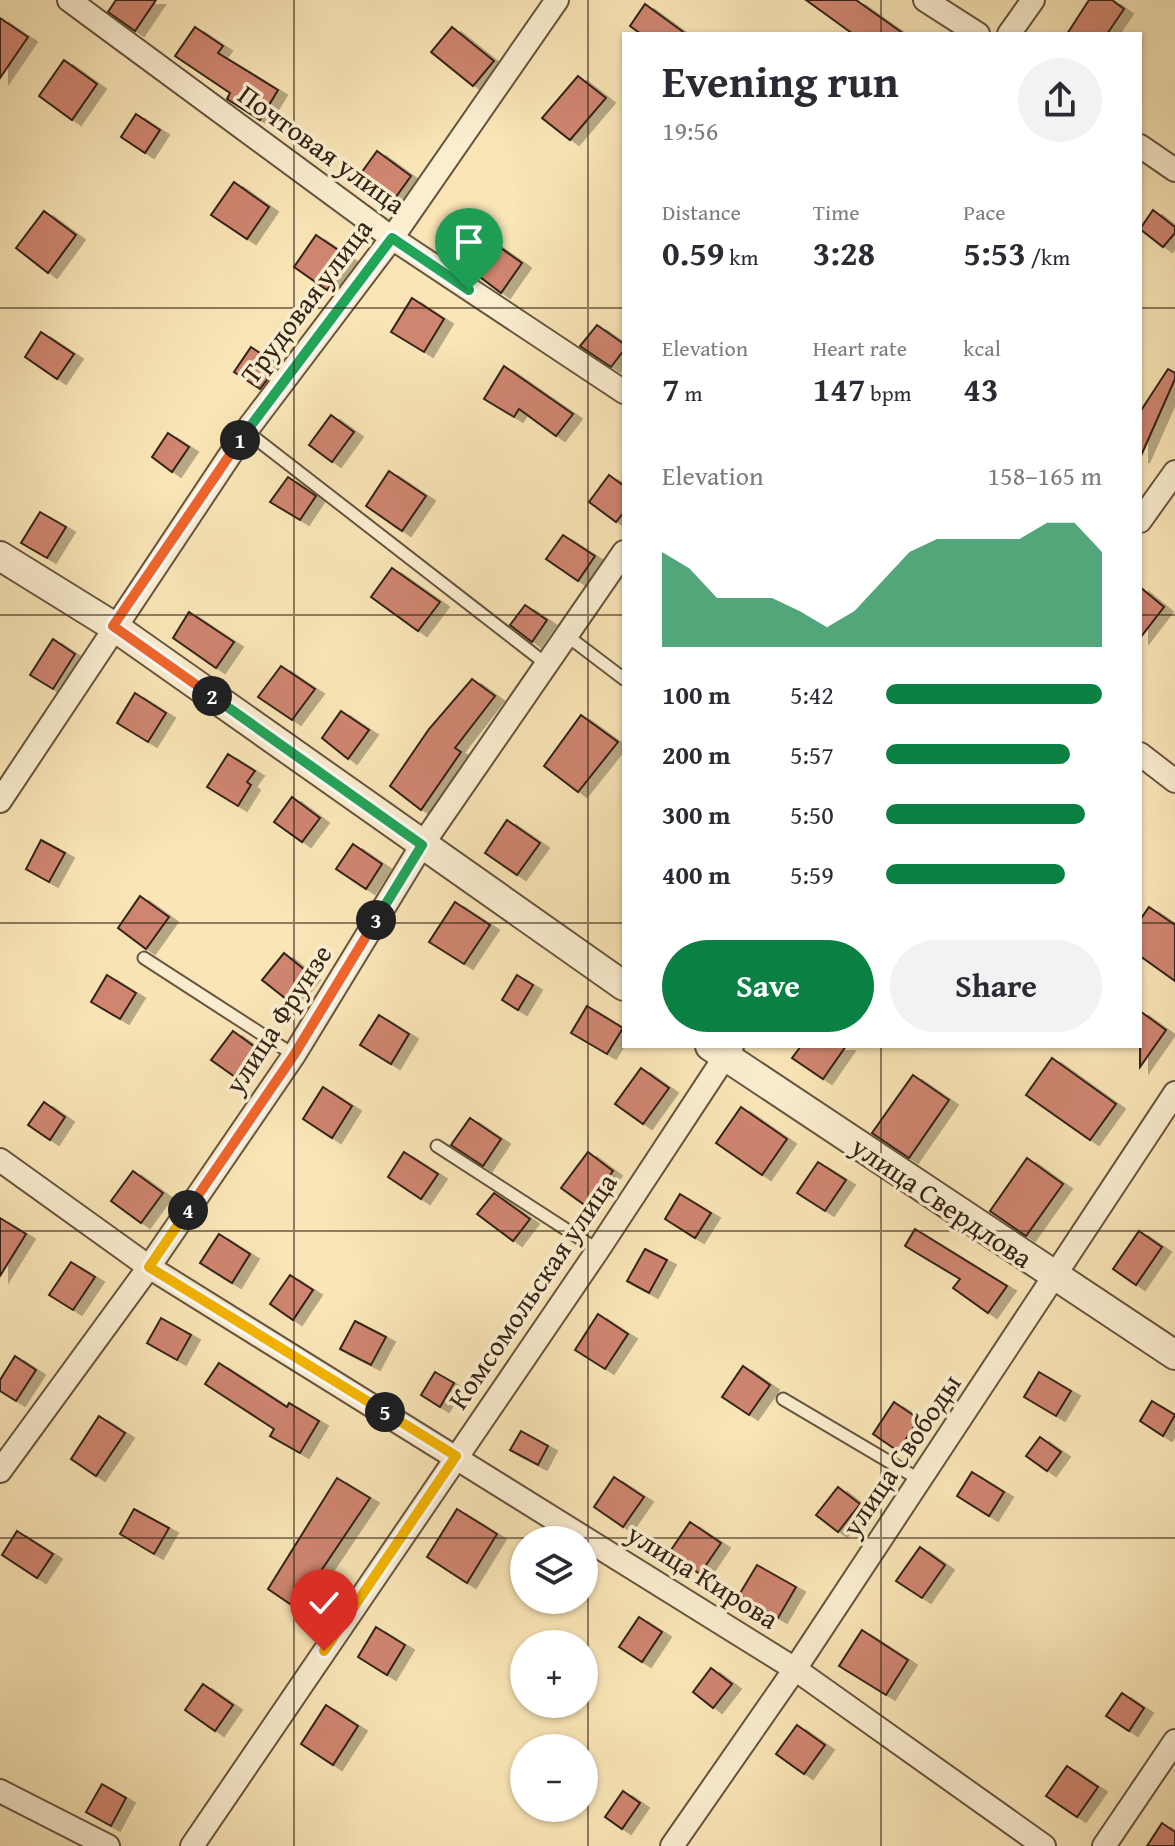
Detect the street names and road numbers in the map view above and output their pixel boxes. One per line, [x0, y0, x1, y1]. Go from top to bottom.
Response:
street label: Почтовая улица [230, 74, 415, 224]
street label: Трудовая улица [230, 209, 382, 392]
street label: улица Фрунзе [213, 936, 341, 1102]
street label: улица Свердлова [843, 1125, 1042, 1278]
street label: Комсомольская улица [437, 1164, 627, 1417]
street label: улица Свободы [830, 1365, 970, 1545]
street label: улица Кирова [619, 1512, 788, 1639]

